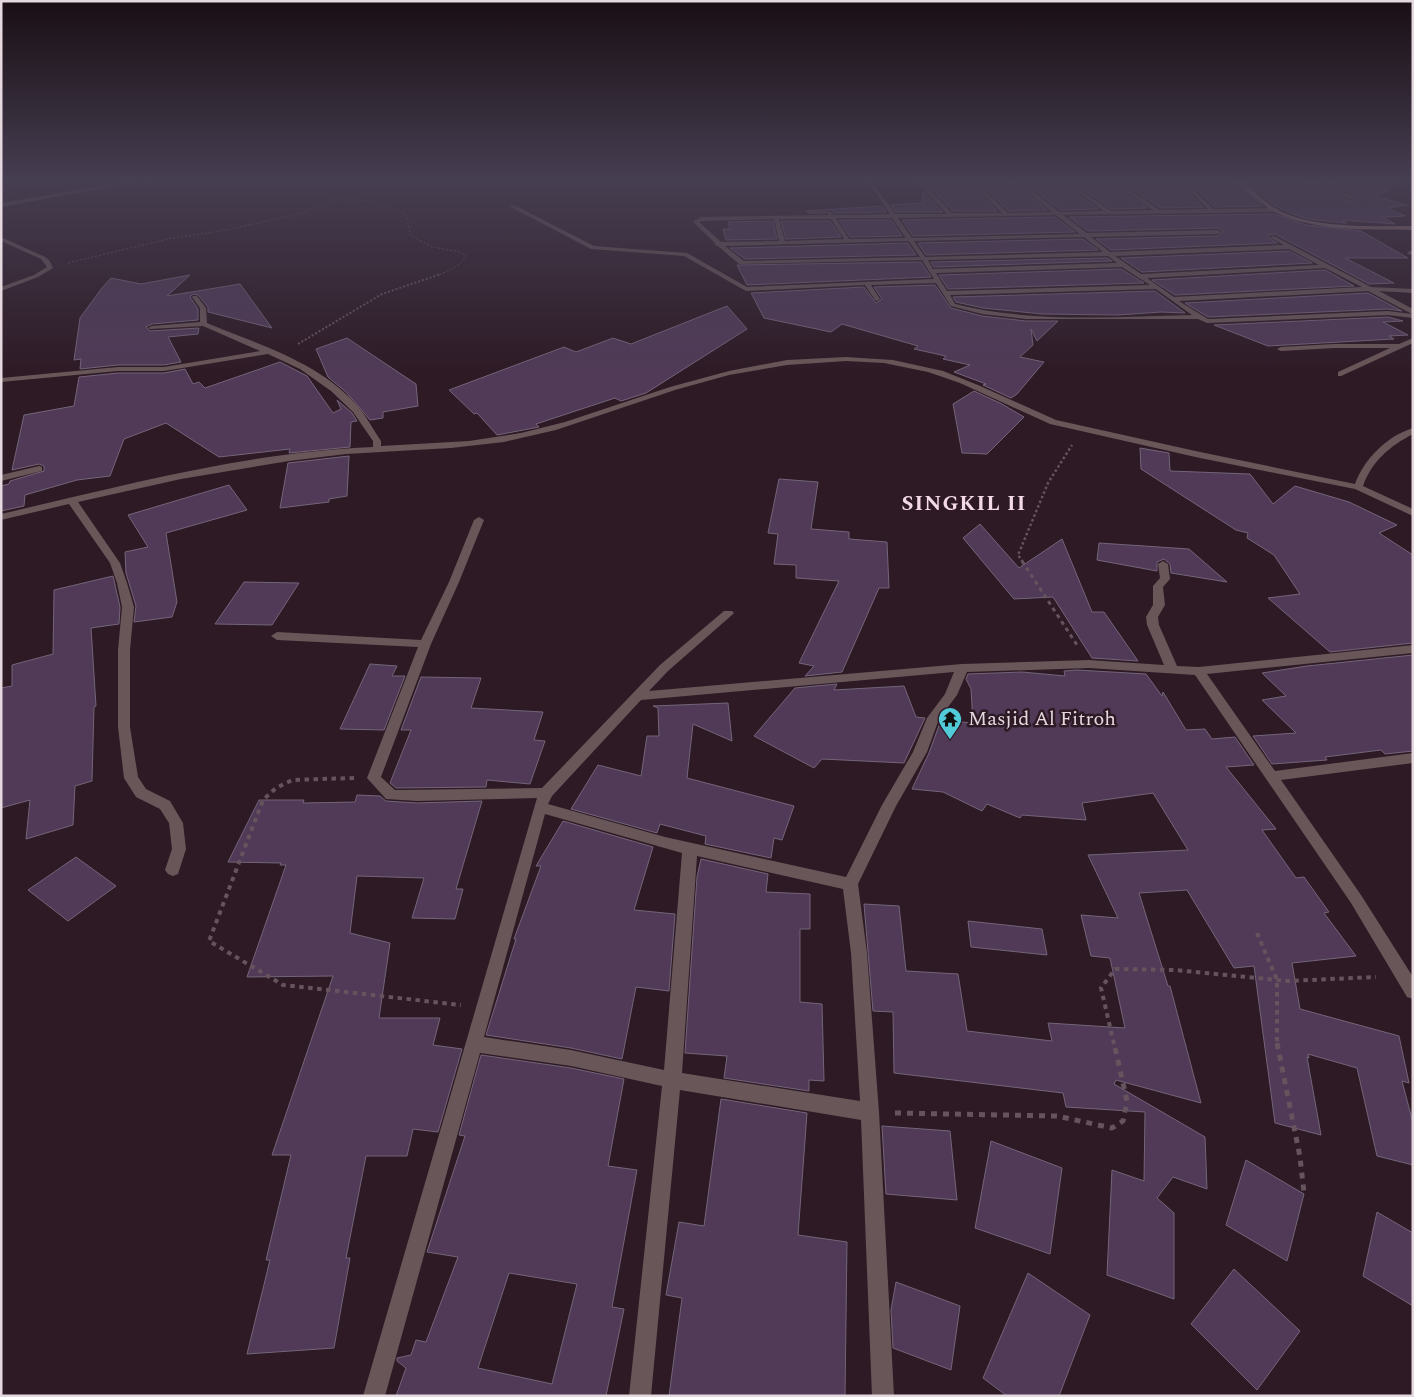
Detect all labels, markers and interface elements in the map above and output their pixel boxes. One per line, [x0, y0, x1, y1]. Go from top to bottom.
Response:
district label: SINGKIL II [902, 488, 1026, 520]
place label: Masjid Al Fitroh [968, 704, 1116, 734]
temple icon: Masjid Al Fitroh [937, 706, 963, 740]

